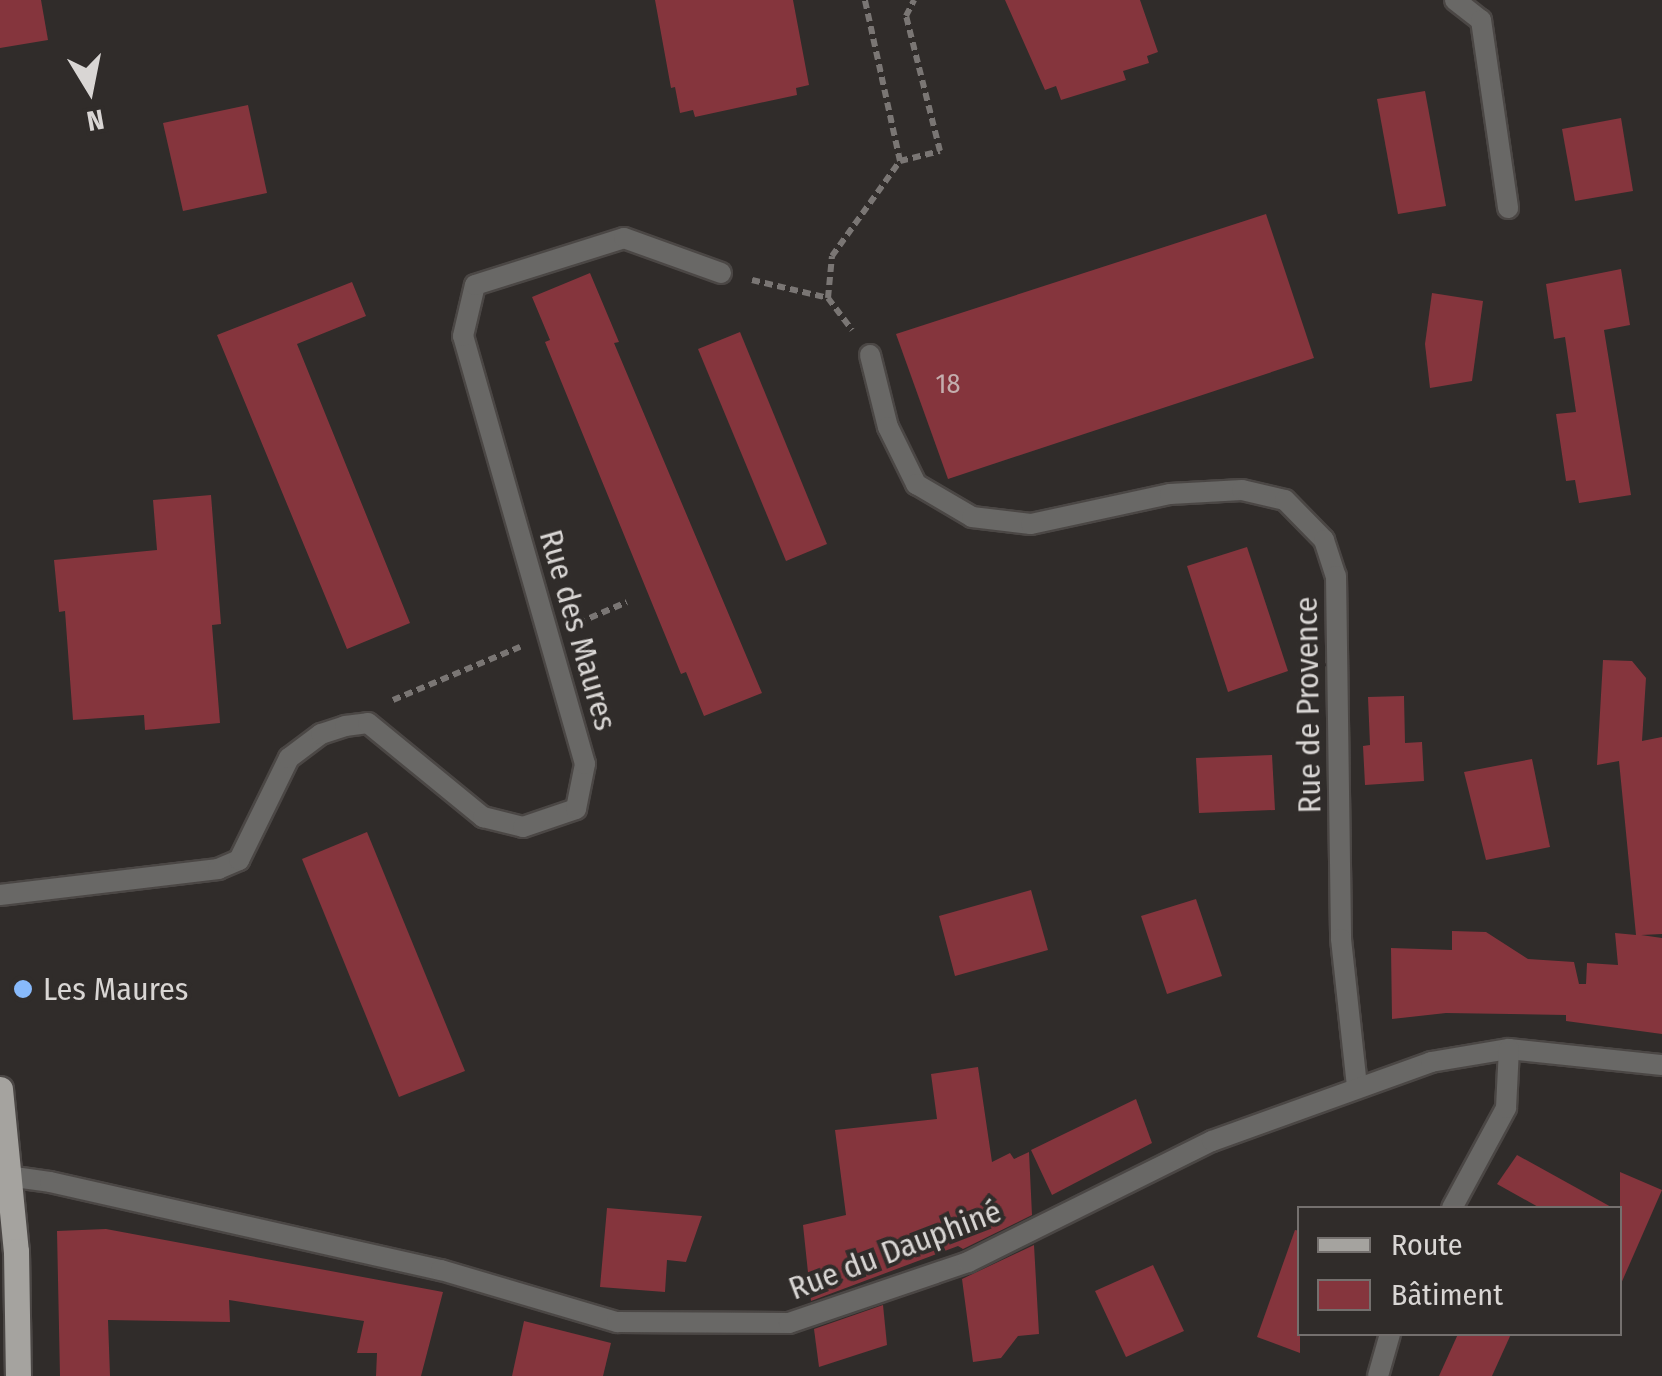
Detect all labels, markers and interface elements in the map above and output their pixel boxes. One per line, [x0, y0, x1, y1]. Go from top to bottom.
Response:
north arrow [40, 40, 140, 140]
text: N [84, 102, 106, 138]
house number: 18 [936, 367, 960, 401]
street label: Rue des Maures [531, 525, 625, 735]
street label: Rue de Provence [1287, 596, 1329, 814]
place label: Les Maures [43, 970, 188, 1008]
marker: Les Maures [12, 978, 34, 1000]
street label: Rue du Dauphiné [783, 1192, 1007, 1308]
legend [1297, 1206, 1622, 1336]
text: Route [1391, 1227, 1463, 1263]
text: Bâtiment [1391, 1277, 1503, 1313]

